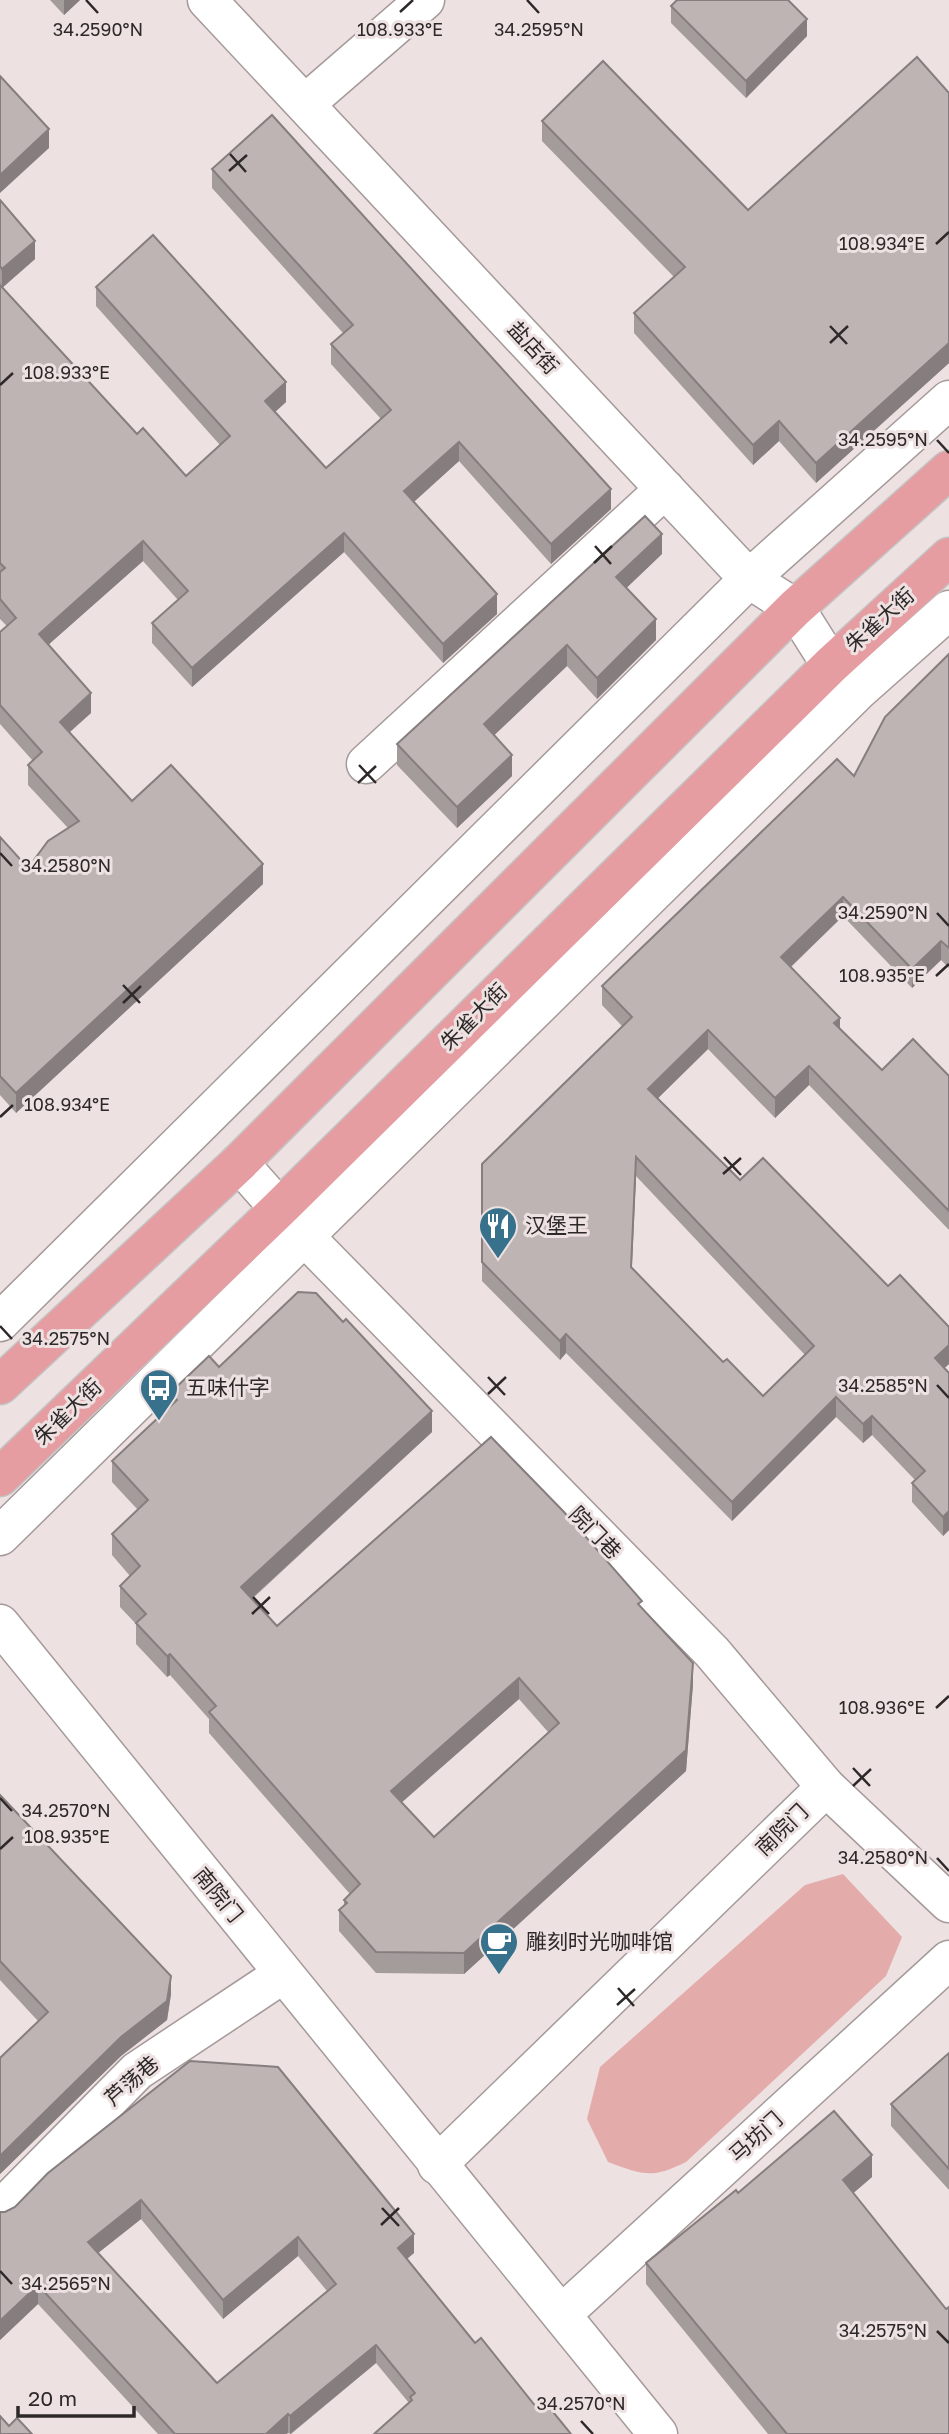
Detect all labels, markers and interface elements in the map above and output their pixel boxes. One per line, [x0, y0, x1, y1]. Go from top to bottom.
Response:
text: 34.2590°N [53, 18, 143, 40]
text: 108.933°E [357, 18, 443, 40]
text: 34.2595°N [494, 18, 584, 40]
text: 108.934°E [839, 232, 925, 254]
street label: 盐店街 [503, 315, 565, 379]
text: 108.933°E [24, 361, 110, 383]
text: 34.2595°N [838, 428, 928, 450]
street label: 朱雀大街 [839, 581, 919, 657]
text: 34.2580°N [21, 854, 111, 876]
text: 34.2590°N [838, 901, 928, 923]
text: 108.935°E [839, 964, 925, 986]
street label: 朱雀大街 [434, 977, 512, 1055]
text: 108.934°E [24, 1093, 110, 1115]
restaurant icon: 汉堡王 [477, 1205, 519, 1260]
place label: 汉堡王 [525, 1212, 588, 1238]
text: 34.2575°N [22, 1327, 110, 1349]
bus stop icon: 五味什字 [138, 1367, 180, 1422]
street label: 朱雀大街 [28, 1373, 107, 1450]
place label: 五味什字 [186, 1374, 270, 1400]
text: 34.2585°N [838, 1374, 928, 1396]
street label: 院门巷 [564, 1501, 627, 1564]
text: 108.936°E [839, 1696, 925, 1718]
street label: 南院门 [750, 1798, 813, 1861]
text: 34.2570°N [21, 1799, 111, 1821]
text: 108.935°E [24, 1825, 110, 1847]
text: 34.2580°N [838, 1846, 928, 1868]
street label: 南院门 [189, 1862, 249, 1927]
cafe icon: 雕刻时光咖啡馆 [478, 1921, 520, 1976]
place label: 雕刻时光咖啡馆 [526, 1928, 673, 1954]
street label: 芦荡巷 [99, 2050, 164, 2111]
street label: 马坊门 [723, 2106, 787, 2167]
text: 34.2565°N [21, 2272, 111, 2294]
text: 34.2575°N [839, 2319, 927, 2341]
scale bar [18, 2374, 133, 2418]
text: 20 m [28, 2385, 77, 2411]
text: 34.2570°N [536, 2392, 626, 2414]

